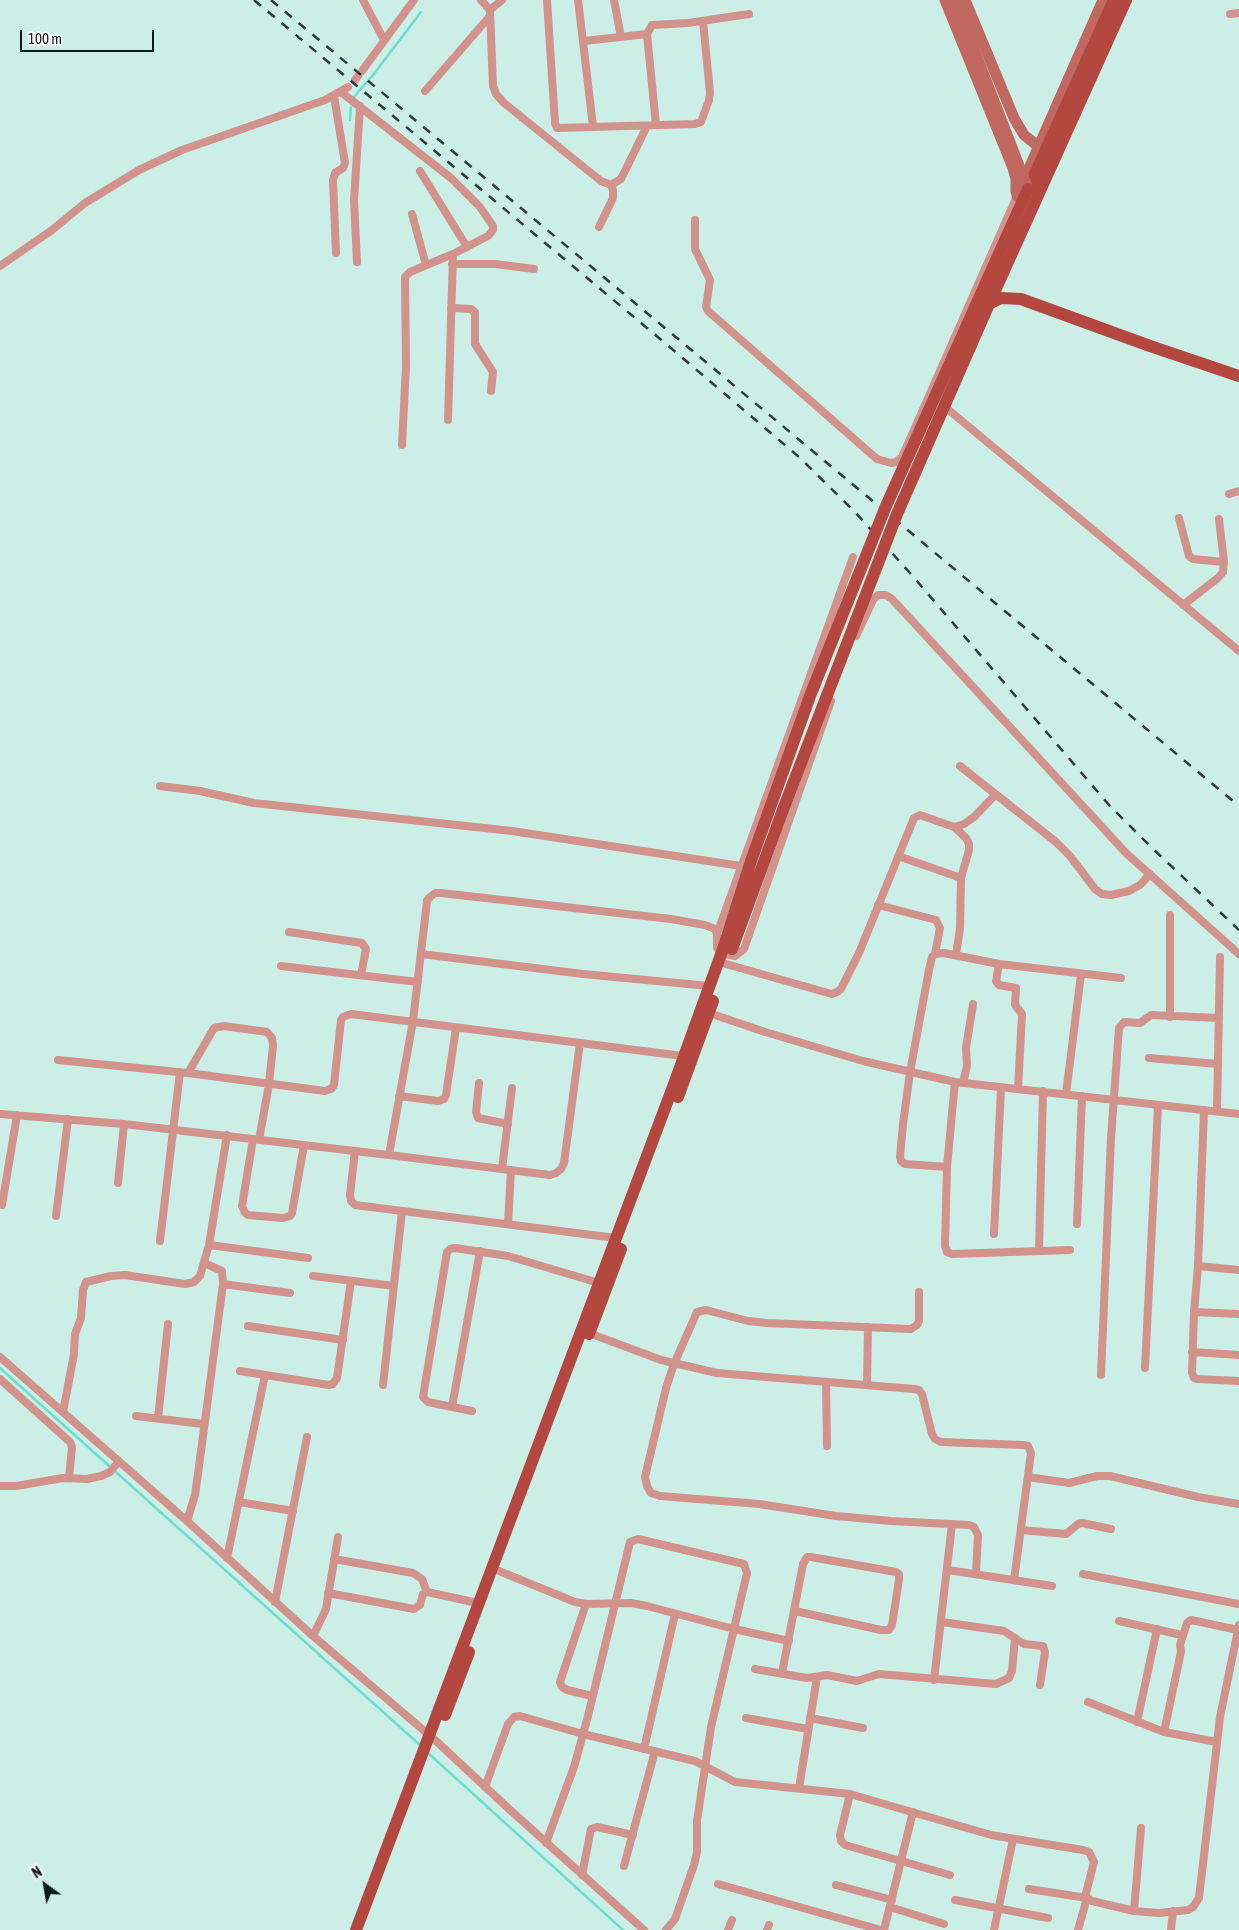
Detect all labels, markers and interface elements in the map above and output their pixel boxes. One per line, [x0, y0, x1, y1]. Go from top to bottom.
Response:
scale bar [22, 20, 156, 52]
text: 100 m [28, 30, 62, 47]
north arrow [20, 1860, 70, 1910]
text: N [29, 1863, 45, 1881]

